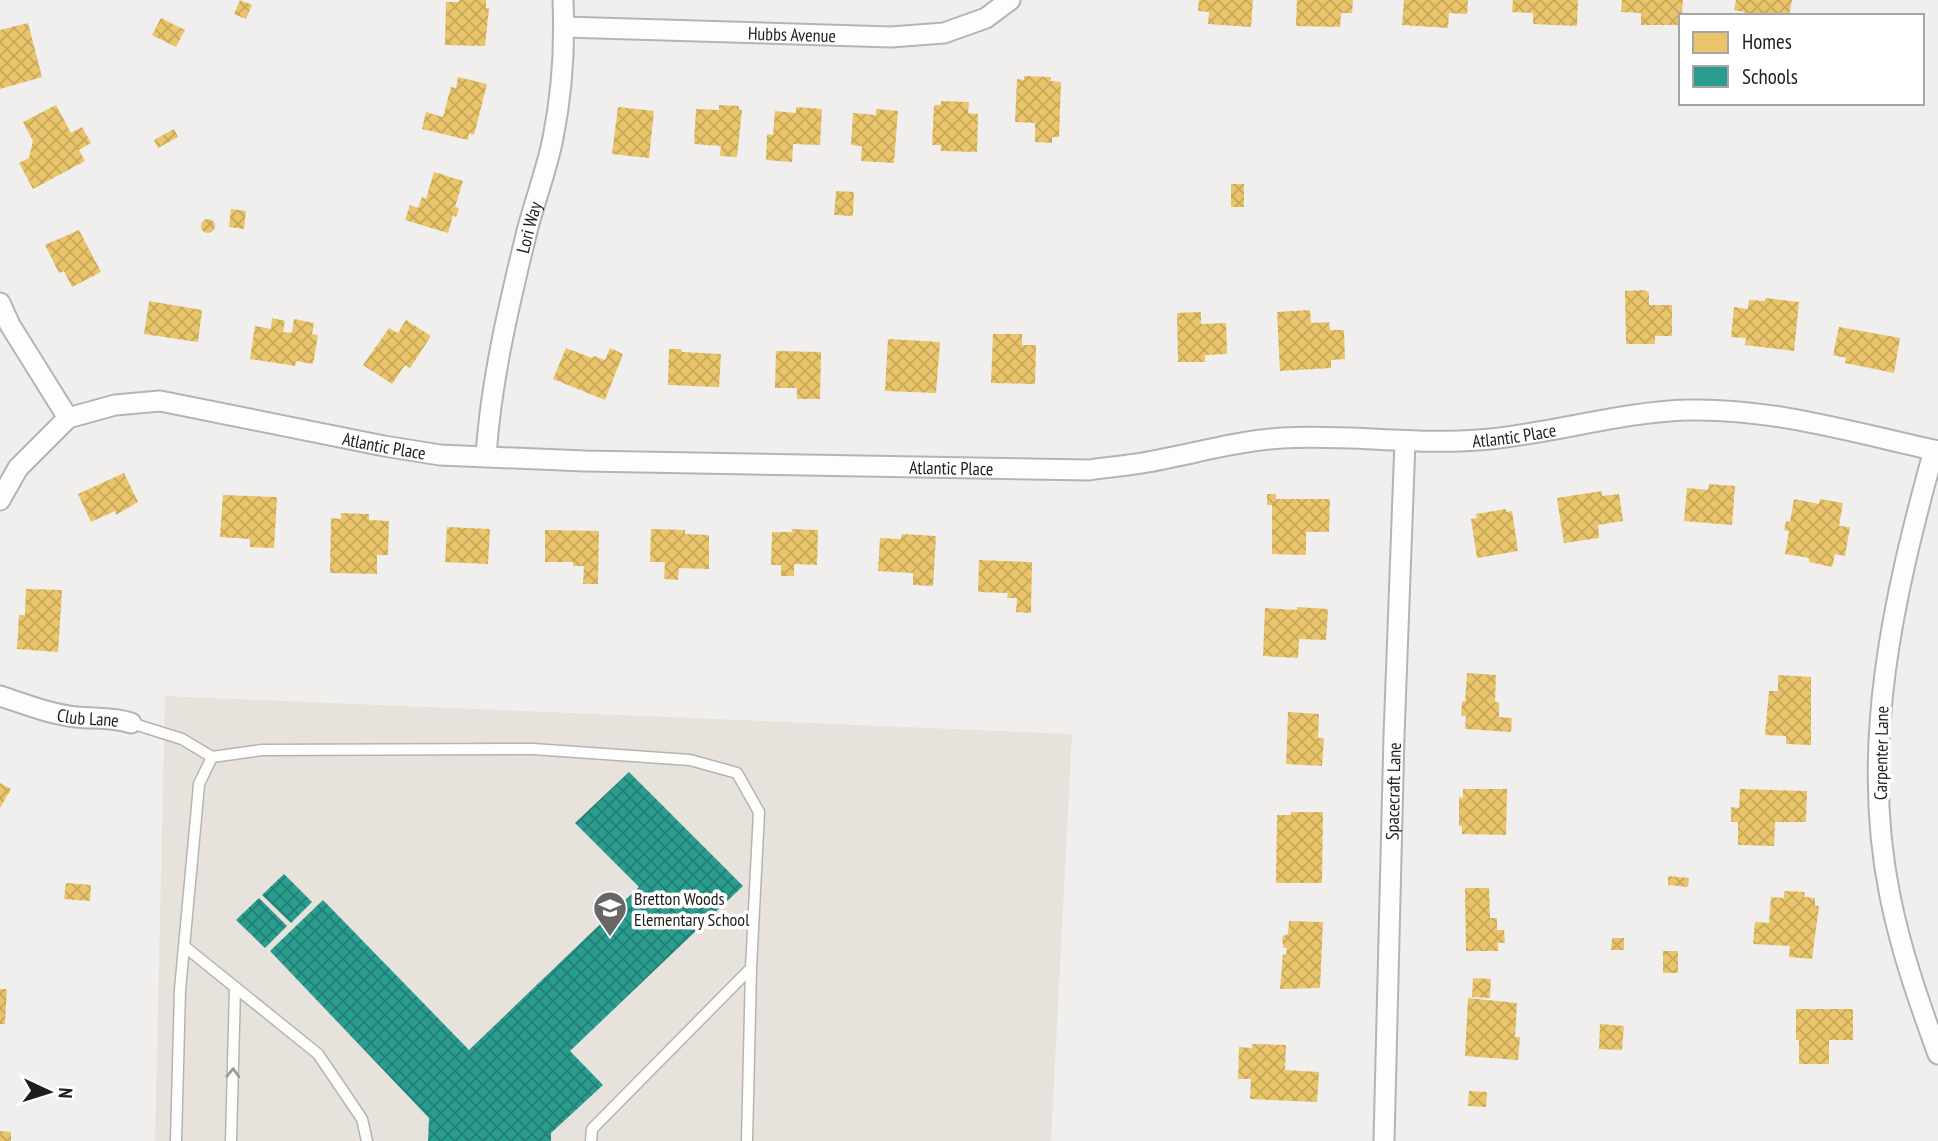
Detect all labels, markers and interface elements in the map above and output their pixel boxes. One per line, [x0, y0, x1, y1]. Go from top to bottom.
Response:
legend [1679, 14, 1924, 105]
street label: Hubbs Avenue [748, 21, 836, 47]
text: Homes [1742, 28, 1792, 55]
text: Schools [1742, 63, 1798, 90]
street label: Lori Way [511, 198, 546, 255]
street label: Atlantic Place [1471, 418, 1558, 452]
street label: Atlantic Place [341, 426, 428, 464]
street label: Atlantic Place [909, 455, 994, 480]
street label: Club Lane [55, 703, 120, 731]
street label: Carpenter Lane [1869, 706, 1893, 800]
street label: Spacecraft Lane [1380, 742, 1405, 840]
place label: Bretton Woods Elementary School [634, 887, 750, 931]
school or university icon: Bretton Woods Elementary School [591, 889, 629, 938]
north arrow [14, 1057, 84, 1127]
one-way arrow [225, 1067, 241, 1078]
text: N [54, 1087, 78, 1099]

